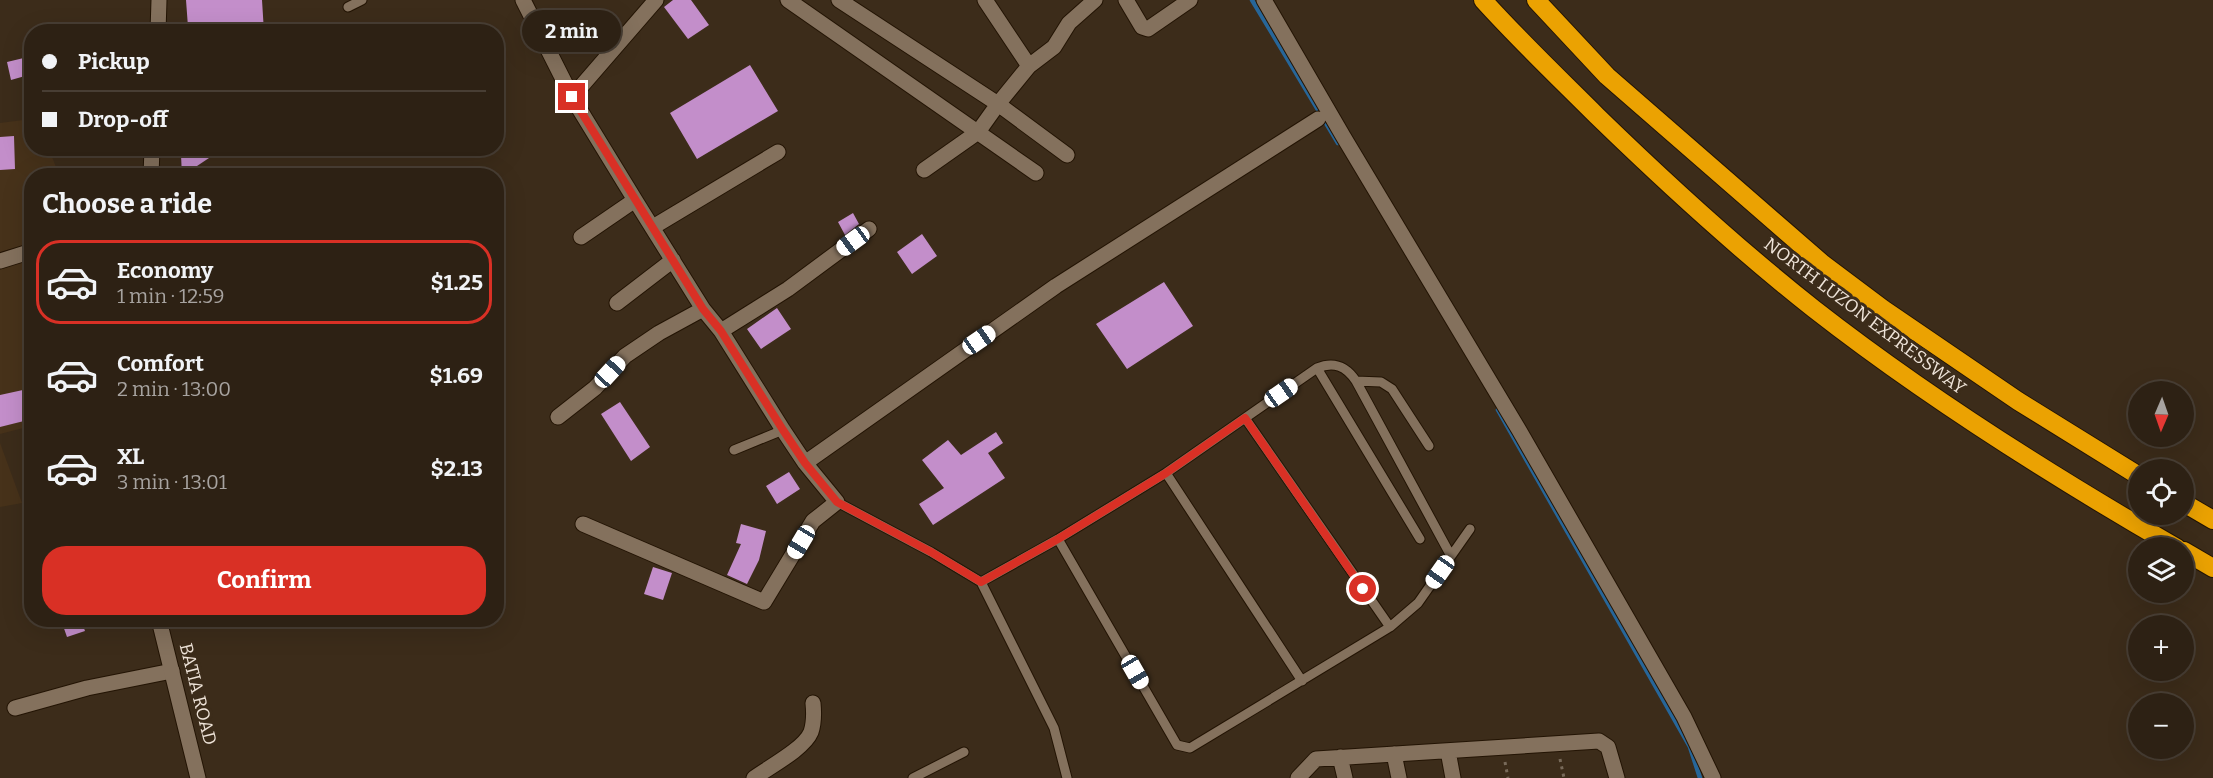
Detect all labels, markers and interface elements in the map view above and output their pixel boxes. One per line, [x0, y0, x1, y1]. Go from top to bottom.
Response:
callout: 2 min [522, 10, 622, 52]
text: 2 min [545, 19, 598, 43]
text: Pickup [78, 48, 150, 75]
route end [558, 83, 585, 110]
text: Drop-off [78, 106, 168, 133]
text: Choose a ride [42, 188, 212, 220]
car [833, 223, 873, 259]
street label: NORTH LUZON EXPRESSWAY [1760, 233, 1971, 399]
icon: car [45, 255, 99, 309]
text: Economy [117, 257, 213, 284]
text: $1.25 [430, 269, 483, 296]
text: 1 min · 12:59 [117, 284, 224, 308]
car [959, 322, 999, 358]
icon: car [45, 348, 99, 402]
text: Comfort [117, 350, 204, 377]
car [591, 353, 629, 391]
text: $1.69 [429, 362, 483, 389]
car [1261, 375, 1301, 411]
text: 2 min · 13:00 [117, 377, 231, 401]
north arrow [2128, 381, 2194, 447]
map controls [2128, 381, 2194, 759]
icon: car [45, 441, 99, 495]
text: XL [117, 443, 144, 470]
text: $2.13 [430, 455, 483, 482]
button: locate [2128, 459, 2194, 525]
text: 3 min · 13:01 [117, 470, 227, 494]
car [784, 522, 818, 562]
button: layers [2128, 537, 2194, 603]
button: Confirm [42, 546, 486, 615]
car [1422, 552, 1458, 592]
route start [1349, 575, 1376, 602]
button: + [2128, 615, 2194, 681]
street label: BATIA ROAD [175, 641, 221, 747]
car [1118, 652, 1152, 692]
button: − [2128, 693, 2194, 759]

